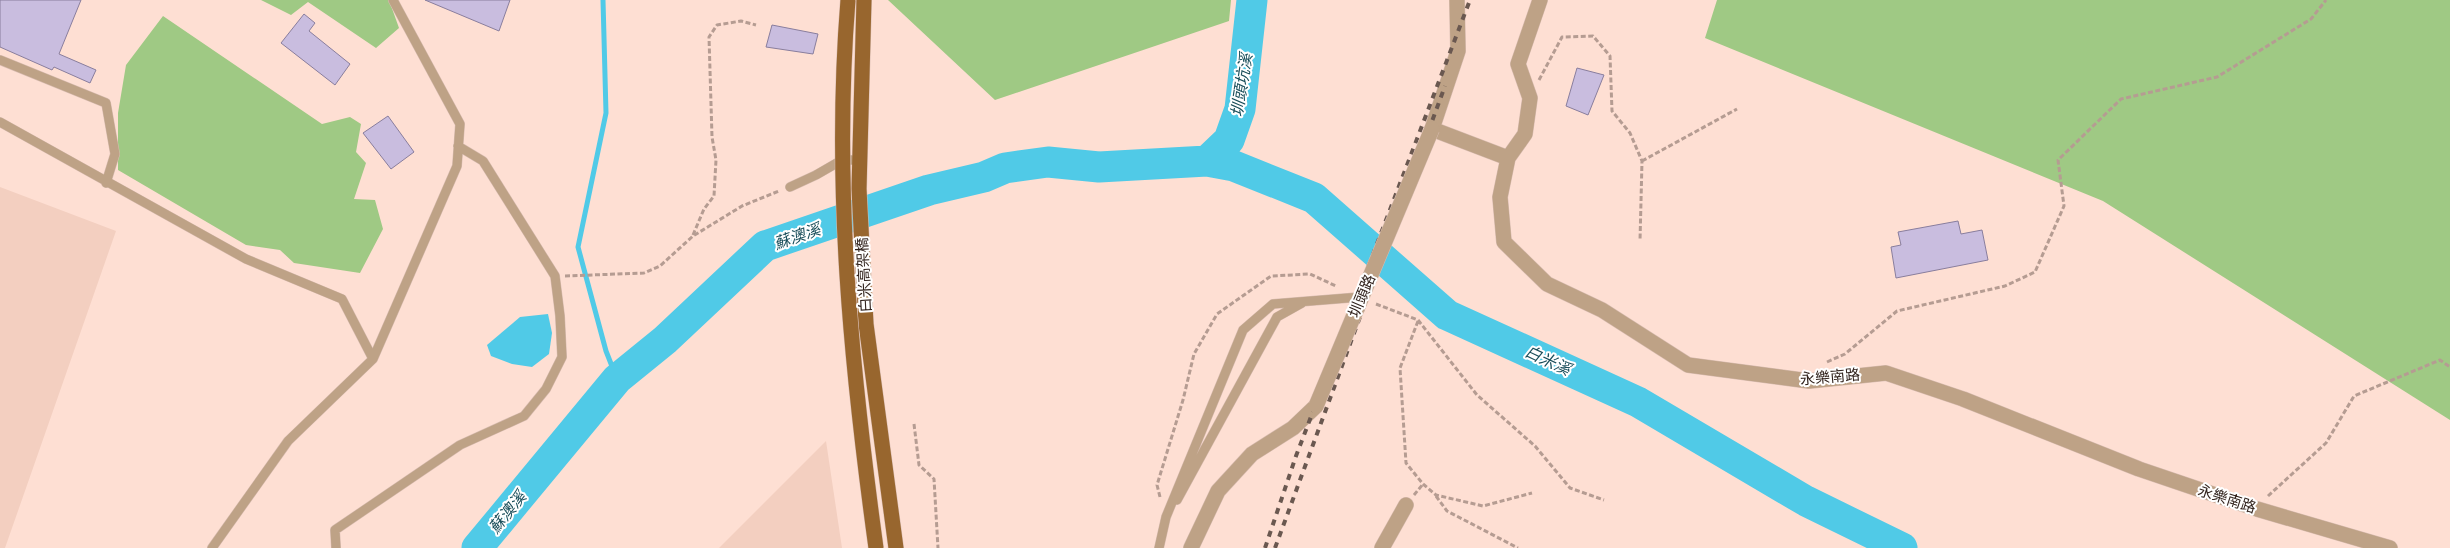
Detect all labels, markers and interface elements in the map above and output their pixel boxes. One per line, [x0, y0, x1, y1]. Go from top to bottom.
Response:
water label: 圳頭坑溪 [1226, 50, 1256, 118]
water label: 蘇澳溪 [771, 218, 825, 253]
street label: 白米高架橋 [852, 237, 875, 313]
street label: 圳頭路 [1344, 271, 1379, 320]
water label: 白米溪 [1522, 341, 1576, 380]
street label: 永樂南路 [1799, 364, 1861, 389]
street label: 永樂南路 [2196, 480, 2259, 517]
water label: 蘇澳溪 [484, 486, 531, 537]

